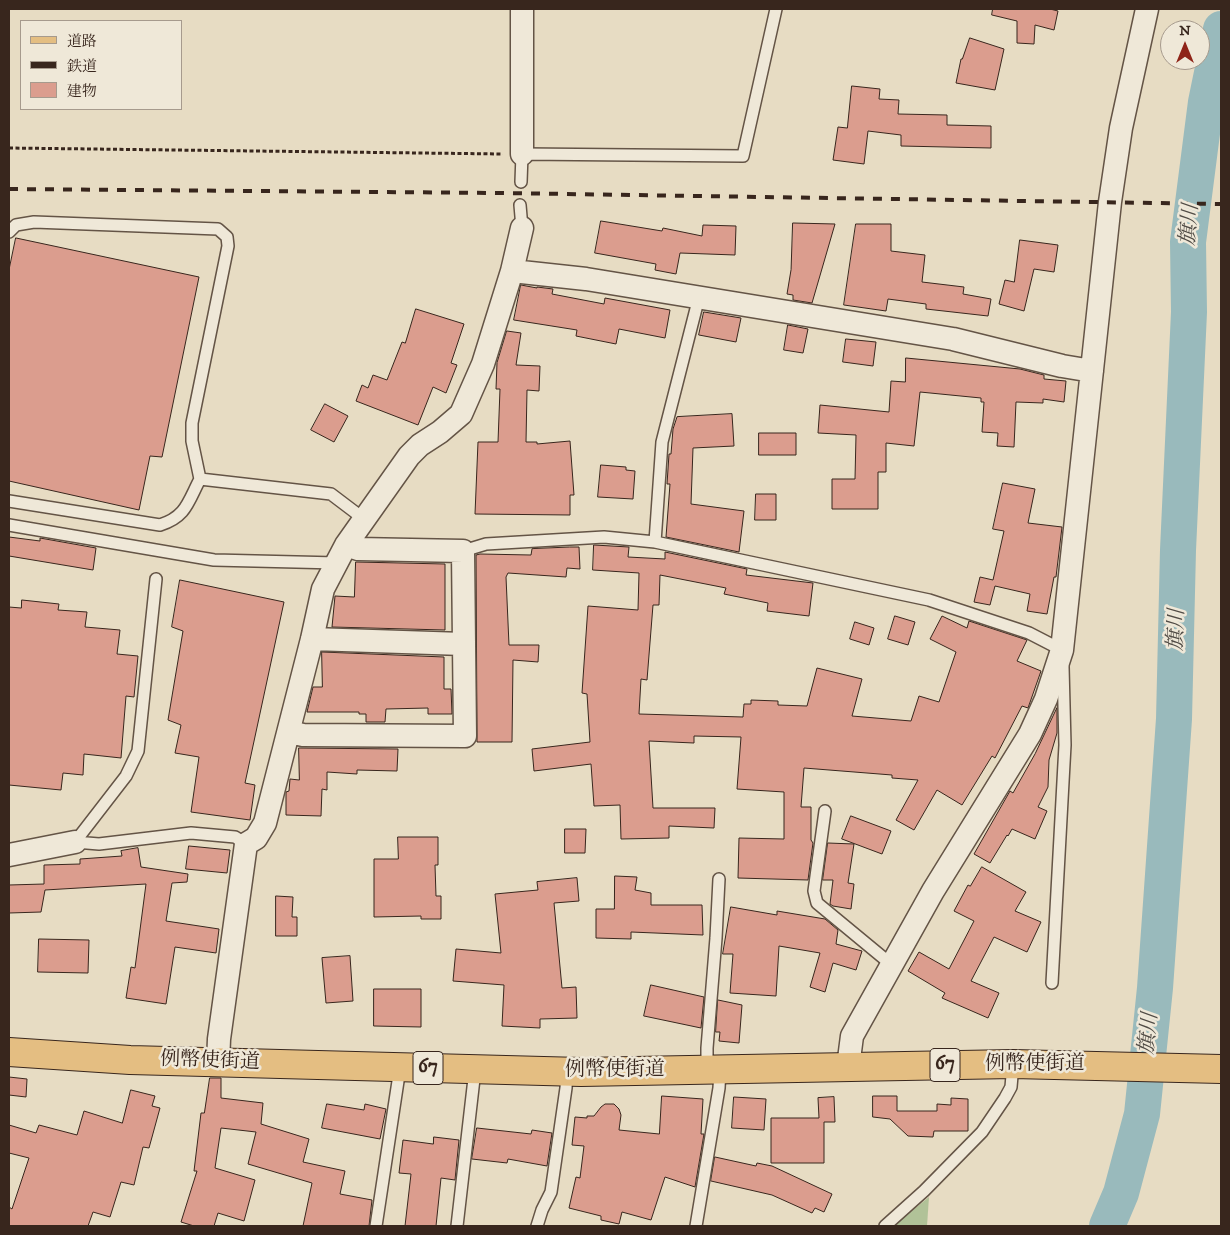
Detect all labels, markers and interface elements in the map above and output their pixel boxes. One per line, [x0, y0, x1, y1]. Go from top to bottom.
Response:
legend [20, 20, 182, 110]
north arrow [1160, 20, 1210, 70]
text: N [1179, 22, 1191, 40]
text: 道路 [67, 32, 97, 51]
text: 鉄道 [67, 57, 97, 76]
text: 建物 [67, 82, 97, 101]
water label: 旗川 [1177, 203, 1205, 247]
water label: 旗川 [1165, 609, 1191, 651]
water label: 旗川 [1135, 1012, 1165, 1056]
street label: 例幣使街道 [160, 1048, 260, 1076]
road number: 67 [930, 1048, 960, 1082]
road number: 67 [413, 1052, 443, 1084]
street label: 例幣使街道 [985, 1053, 1085, 1077]
street label: 例幣使街道 [565, 1059, 665, 1083]

